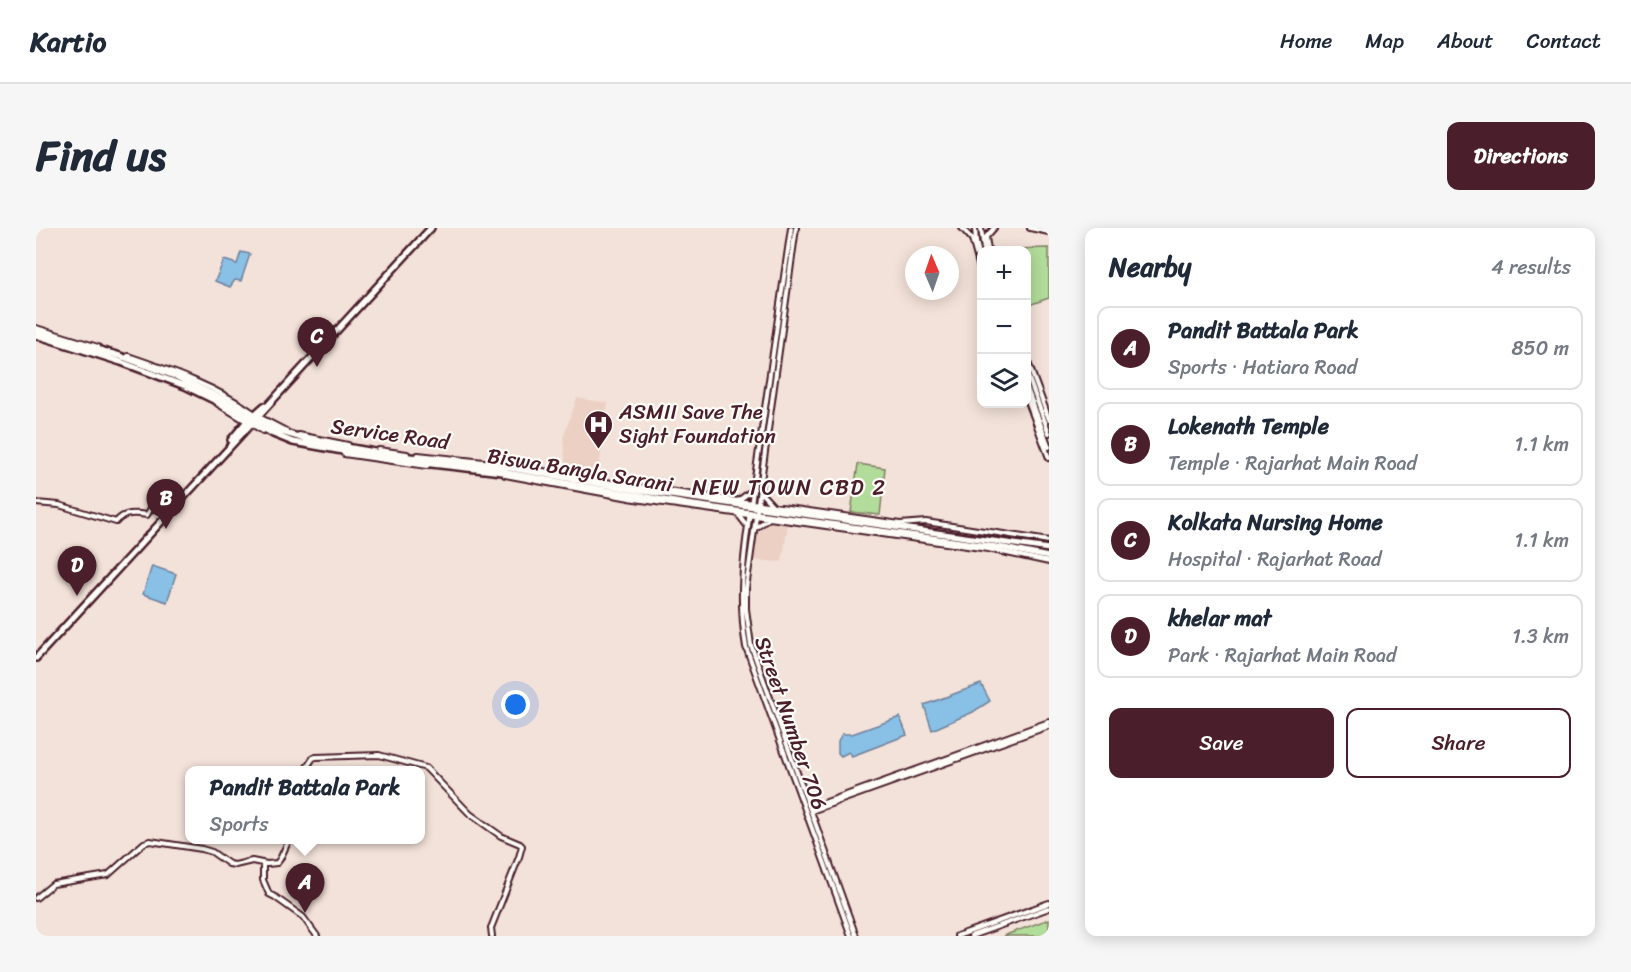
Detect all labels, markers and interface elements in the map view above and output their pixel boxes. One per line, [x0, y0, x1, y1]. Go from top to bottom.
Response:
text: Kartio [30, 17, 106, 66]
text: Home [1280, 22, 1332, 60]
text: Map [1365, 22, 1404, 60]
text: About [1437, 22, 1494, 60]
text: Contact [1527, 22, 1601, 60]
text: Find us [36, 119, 166, 193]
button: Directions [1447, 122, 1595, 190]
text: Nearby [1109, 244, 1191, 290]
north arrow [905, 246, 959, 300]
map controls [977, 246, 1031, 408]
button: + [977, 246, 1031, 300]
text: 4 results [1491, 250, 1571, 285]
button: − [977, 300, 1031, 354]
text: Pandit Battala Park [1168, 311, 1359, 350]
pin: C [298, 318, 336, 367]
text: A [1124, 331, 1137, 366]
text: 850 m [1512, 331, 1569, 366]
text: Sports · Hatiara Road [1168, 350, 1357, 385]
button: layers [977, 354, 1031, 408]
place label: ASMII Save The Sight Foundation [618, 393, 776, 455]
street label: Service Road [328, 407, 454, 461]
text: Lokenath Temple [1168, 407, 1329, 446]
hospital icon: ASMII Save The Sight Foundation [582, 408, 614, 450]
text: B [1124, 427, 1137, 462]
text: 1.1 km [1515, 427, 1569, 462]
street label: Biswa Bangla Sarani [485, 437, 677, 504]
text: Temple · Rajarhat Main Road [1168, 446, 1417, 481]
district label: NEW TOWN CBD 2 [692, 468, 886, 507]
pin: B [146, 480, 186, 529]
text: Kolkata Nursing Home [1168, 503, 1383, 542]
text: C [1124, 523, 1137, 558]
text: 1.1 km [1515, 523, 1569, 558]
text: Hospital · Rajarhat Road [1168, 542, 1381, 577]
pin: D [58, 546, 96, 596]
text: khelar mat [1168, 599, 1271, 638]
text: D [1125, 619, 1136, 654]
text: 1.3 km [1512, 619, 1569, 654]
street label: Street Number 706 [743, 631, 839, 815]
text: Park · Rajarhat Main Road [1168, 638, 1397, 673]
your location [501, 690, 530, 719]
button: Save [1109, 708, 1334, 778]
button: Share [1346, 708, 1571, 778]
popup [185, 766, 425, 844]
text: Pandit Battala Park [210, 768, 400, 807]
text: Sports [210, 807, 268, 842]
pin: A [286, 864, 324, 913]

